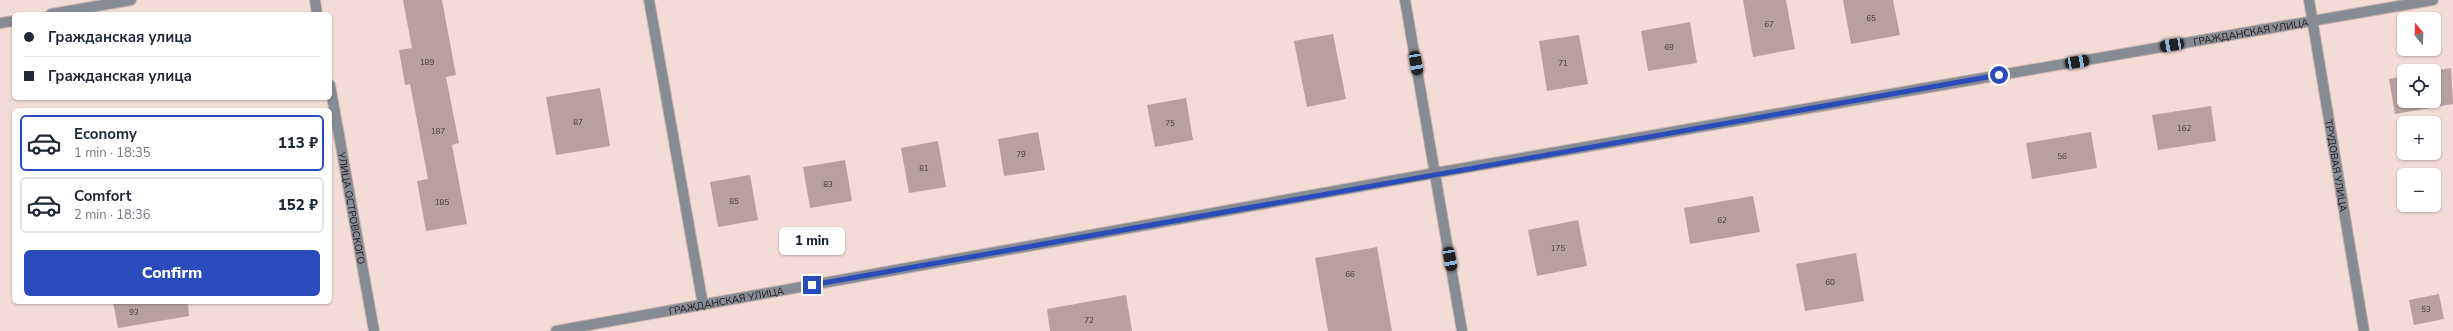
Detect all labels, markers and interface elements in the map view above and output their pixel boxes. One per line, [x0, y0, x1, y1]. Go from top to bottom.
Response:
north arrow [2397, 12, 2441, 56]
map controls [2397, 12, 2441, 212]
house number: 65 [1866, 13, 1876, 24]
street label: ГРАЖДАНСКАЯ УЛИЦА [2192, 16, 2310, 49]
house number: 67 [1764, 19, 1774, 30]
text: Гражданская улица [48, 27, 192, 47]
car [2159, 37, 2185, 53]
house number: 69 [1664, 42, 1674, 53]
car [1408, 50, 1424, 76]
car [2064, 54, 2090, 70]
house number: 189 [420, 57, 434, 68]
house number: 71 [1558, 58, 1568, 69]
button: locate [2397, 64, 2441, 108]
text: Гражданская улица [48, 66, 192, 86]
route start [1990, 66, 2008, 84]
button: + [2397, 116, 2441, 160]
house number: 87 [573, 117, 583, 128]
house number: 75 [1165, 118, 1175, 129]
street label: ТРУДОВАЯ УЛИЦА [2321, 119, 2350, 214]
house number: 162 [2177, 123, 2191, 134]
text: Economy [74, 124, 137, 144]
icon: car [26, 125, 62, 161]
house number: 187 [431, 126, 445, 137]
text: 113 ₽ [278, 133, 318, 153]
text: 1 min · 18:35 [74, 144, 150, 162]
house number: 79 [1016, 149, 1026, 160]
street label: УЛИЦА ОСТРОВСКОГО [334, 150, 368, 266]
house number: 56 [2057, 151, 2067, 162]
house number: 81 [919, 163, 929, 174]
button: − [2397, 168, 2441, 212]
house number: 83 [823, 179, 833, 190]
text: Comfort [74, 186, 131, 206]
icon: car [26, 187, 62, 223]
text: 152 ₽ [278, 195, 318, 215]
house number: 85 [729, 196, 739, 207]
house number: 185 [435, 197, 449, 208]
text: 2 min · 18:36 [74, 206, 150, 224]
house number: 62 [1717, 215, 1727, 226]
callout: 1 min [779, 227, 845, 255]
text: 1 min [795, 232, 829, 250]
house number: 175 [1551, 243, 1565, 254]
car [1442, 246, 1458, 272]
button: Confirm [24, 250, 320, 296]
house number: 66 [1345, 269, 1355, 280]
route end [803, 276, 821, 294]
house number: 60 [1825, 277, 1835, 288]
street label: ГРАЖДАНСКАЯ УЛИЦА [668, 284, 786, 319]
house number: 53 [2421, 304, 2431, 315]
house number: 93 [129, 307, 139, 318]
house number: 72 [1084, 315, 1094, 326]

